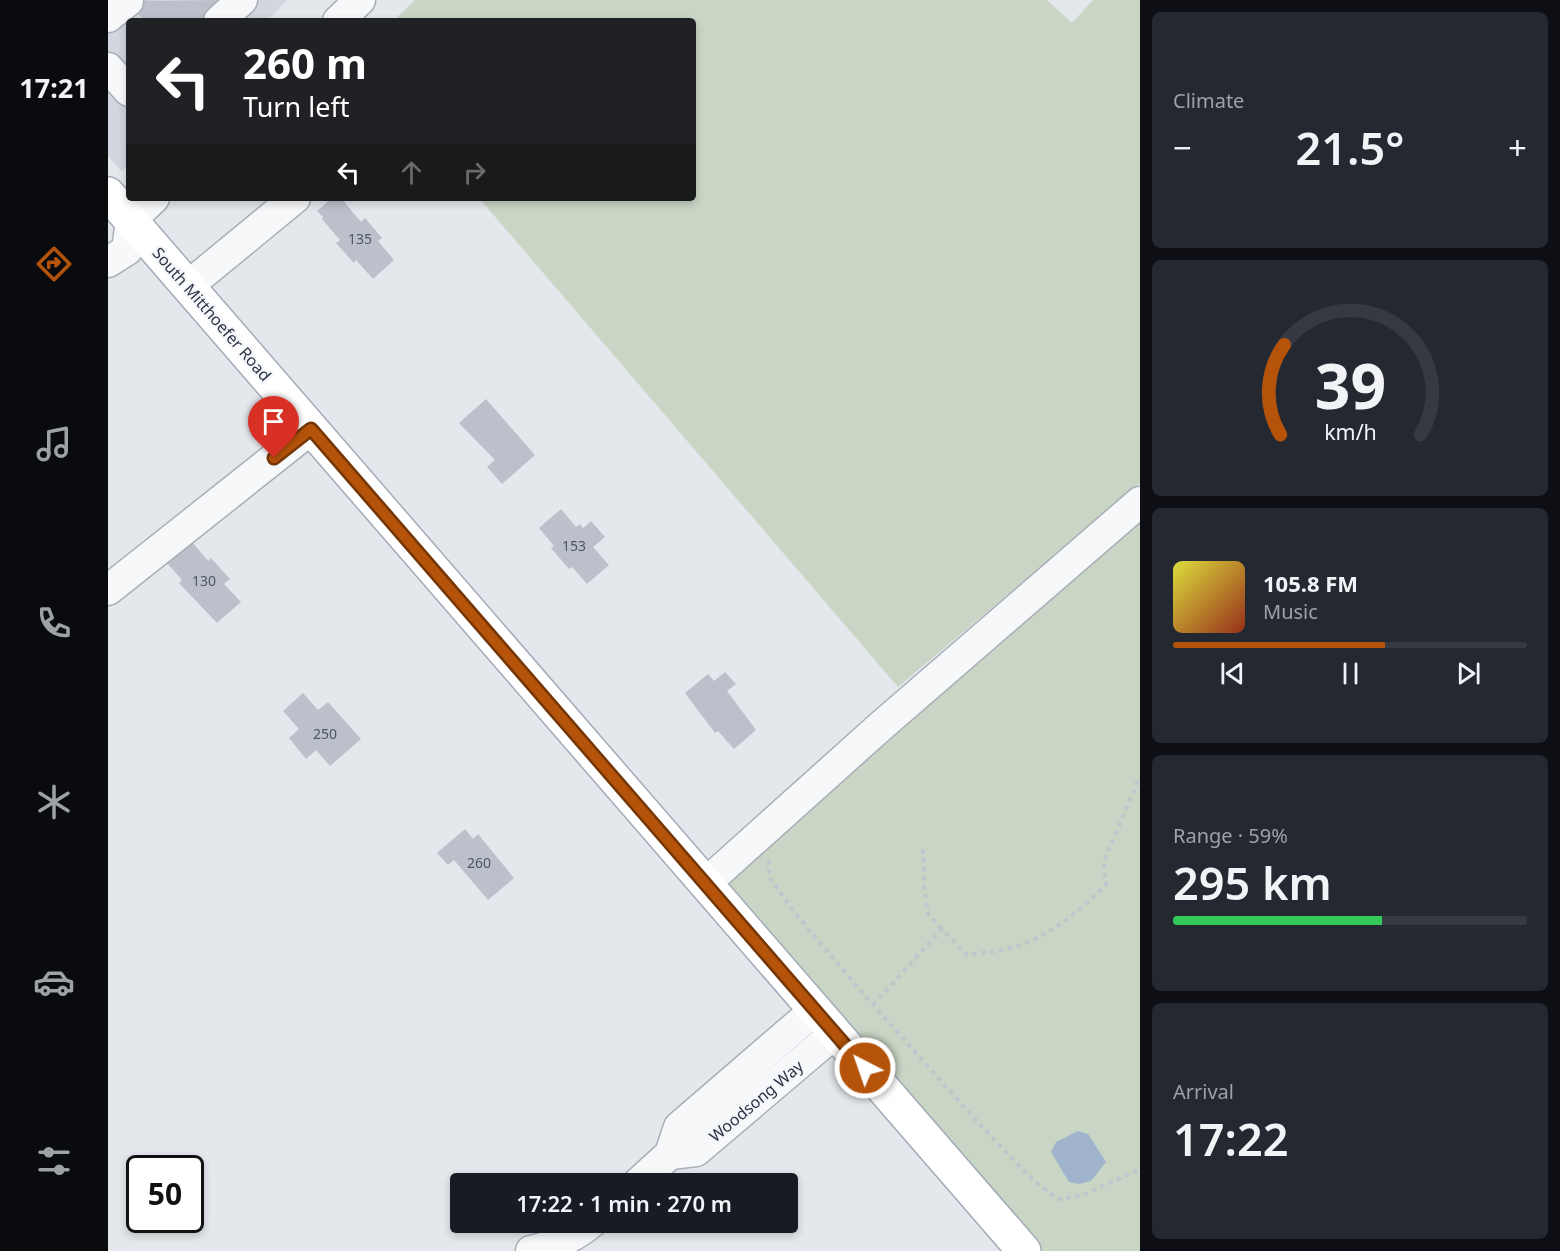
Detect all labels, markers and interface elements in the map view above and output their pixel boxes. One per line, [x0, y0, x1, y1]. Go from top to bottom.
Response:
text: 260 m [243, 34, 367, 91]
icon: left [144, 42, 222, 120]
text: 17:21 [19, 69, 89, 106]
text: Climate [1173, 87, 1244, 114]
text: Turn left [243, 88, 349, 125]
text: 21.5° [1296, 117, 1404, 178]
text: − [1173, 125, 1192, 170]
text: + [1508, 125, 1527, 170]
icon: left [332, 156, 365, 189]
icon: ahead [395, 156, 428, 189]
icon: right [458, 156, 491, 189]
house number: 135 [348, 229, 372, 248]
street label: South Mitthoefer Road [148, 242, 276, 386]
icon: directions [33, 243, 75, 285]
text: 39 [1314, 342, 1386, 427]
pin [248, 396, 299, 458]
icon: arrive [257, 405, 290, 438]
text: km/h [1324, 417, 1376, 446]
icon: music [33, 423, 75, 465]
house number: 153 [562, 536, 586, 555]
text: 105.8 FM [1263, 568, 1358, 598]
house number: 130 [192, 571, 216, 590]
text: Music [1263, 598, 1318, 625]
icon: phone [33, 602, 75, 644]
icon: previous [1216, 657, 1249, 690]
icon: pause [1334, 657, 1367, 690]
icon: next [1452, 657, 1485, 690]
house number: 250 [313, 724, 337, 743]
icon: climate [33, 781, 75, 823]
text: Range · 59% [1173, 822, 1288, 849]
text: 295 km [1173, 852, 1332, 913]
house number: 260 [467, 853, 491, 872]
icon: car [33, 961, 75, 1003]
position arrow [833, 1036, 897, 1100]
street label: Woodsong Way [704, 1055, 808, 1147]
text: Arrival [1173, 1078, 1234, 1105]
text: 17:22 [1173, 1108, 1288, 1169]
icon: filters [33, 1140, 75, 1182]
speed limit sign: 50 [126, 1155, 204, 1233]
text: 17:22 · 1 min · 270 m [516, 1188, 732, 1218]

